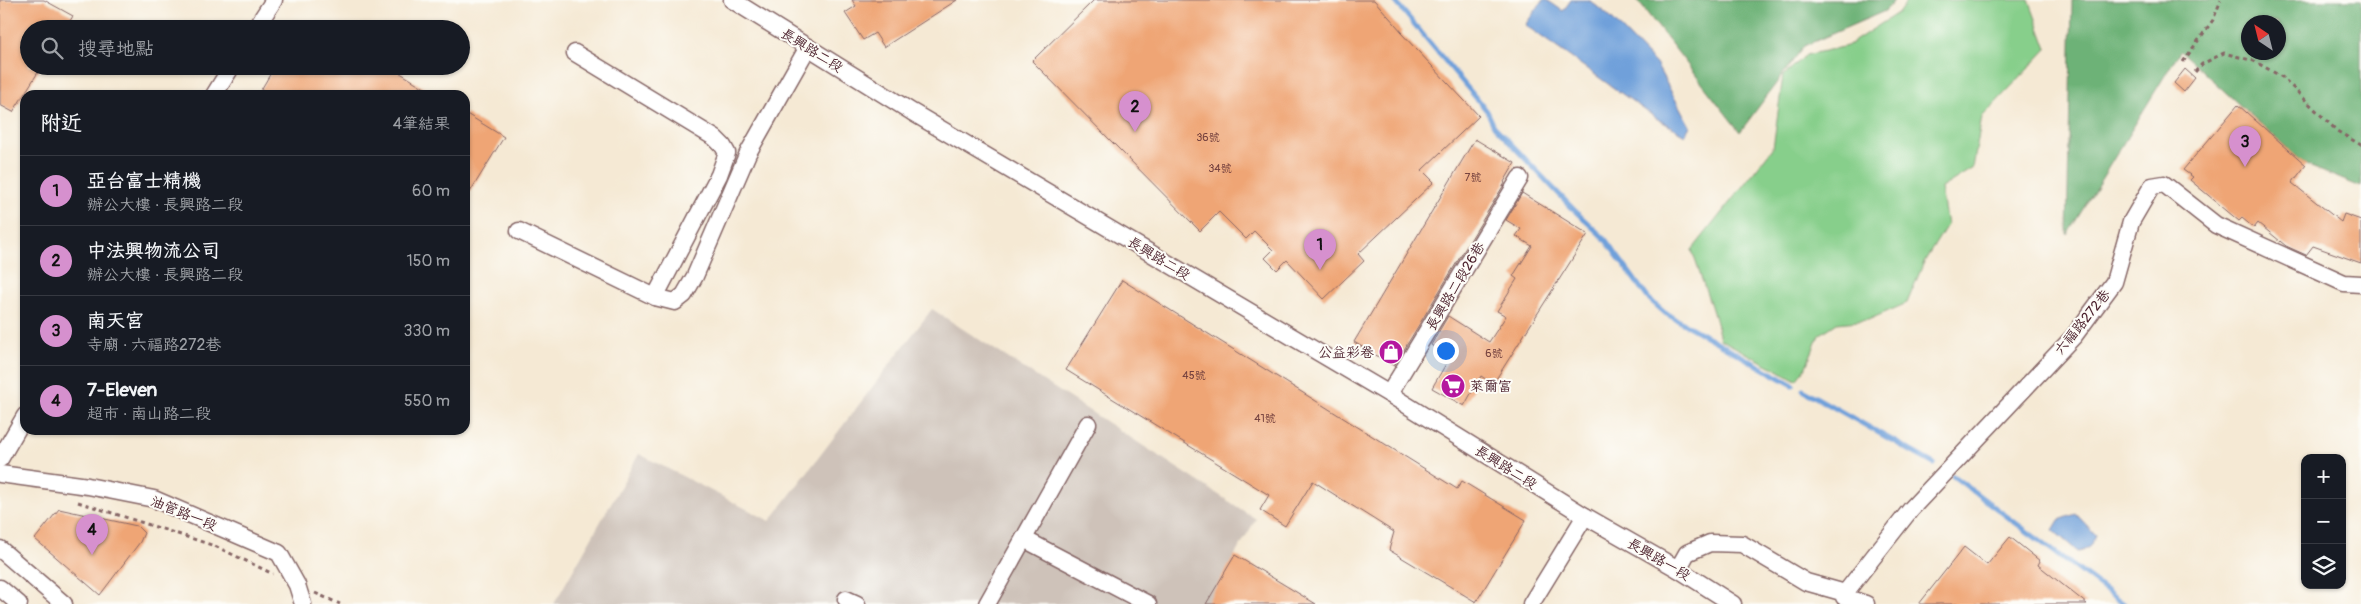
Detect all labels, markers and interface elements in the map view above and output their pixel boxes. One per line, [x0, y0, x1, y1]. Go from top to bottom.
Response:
north arrow [2241, 15, 2286, 60]
search box [20, 20, 470, 75]
street label: 長興路二段 [778, 25, 846, 76]
icon: search [38, 34, 66, 62]
text: 搜尋地點 [78, 37, 154, 61]
pin: 2 [1119, 91, 1151, 132]
text: 附近 [40, 110, 82, 137]
text: 4筆結果 [393, 114, 450, 134]
pin: 3 [2229, 126, 2261, 167]
house number: 36號 [1196, 131, 1220, 144]
house number: 34號 [1208, 162, 1232, 175]
text: 亞台富士精機 [87, 169, 201, 193]
house number: 7號 [1465, 171, 1481, 184]
text: 1 [53, 181, 59, 201]
text: 60 m [412, 181, 450, 201]
text: 辦公大樓 · 長興路二段 [87, 195, 243, 215]
pin: 1 [1304, 229, 1336, 270]
street label: 長興路二段 [1124, 233, 1193, 284]
street label: 長興路二段26巷 [1422, 238, 1489, 333]
text: 中法興物流公司 [87, 239, 220, 263]
text: 2 [52, 251, 60, 271]
text: 150 m [406, 251, 450, 271]
text: 辦公大樓 · 長興路二段 [87, 265, 243, 285]
street label: 六福路272巷 [2051, 285, 2114, 358]
text: 南天宮 [87, 309, 144, 333]
text: 3 [52, 321, 60, 341]
text: 330 m [404, 321, 450, 341]
text: 寺廟 · 六福路272巷 [87, 335, 221, 355]
your location [1433, 338, 1459, 364]
shop icon: 公益彩卷 [1378, 339, 1404, 365]
place label: 公益彩卷 [1318, 344, 1374, 361]
house number: 6號 [1485, 347, 1503, 360]
house number: 45號 [1182, 369, 1206, 382]
supermarket icon: 萊爾富 [1440, 373, 1466, 399]
text: 7-Eleven [87, 378, 157, 402]
place label: 萊爾富 [1470, 378, 1512, 395]
text: 4 [51, 391, 61, 411]
text: 550 m [404, 391, 450, 411]
text: 超市 · 南山路二段 [87, 404, 211, 424]
house number: 41號 [1254, 412, 1276, 425]
street label: 長興路二段 [1472, 442, 1540, 493]
map controls [2301, 454, 2346, 589]
button: + [2301, 454, 2346, 499]
street label: 油管路一段 [148, 492, 219, 534]
button: − [2301, 499, 2346, 544]
pin: 4 [76, 514, 108, 555]
street label: 長興路一段 [1624, 535, 1693, 584]
button: layers [2301, 544, 2346, 589]

